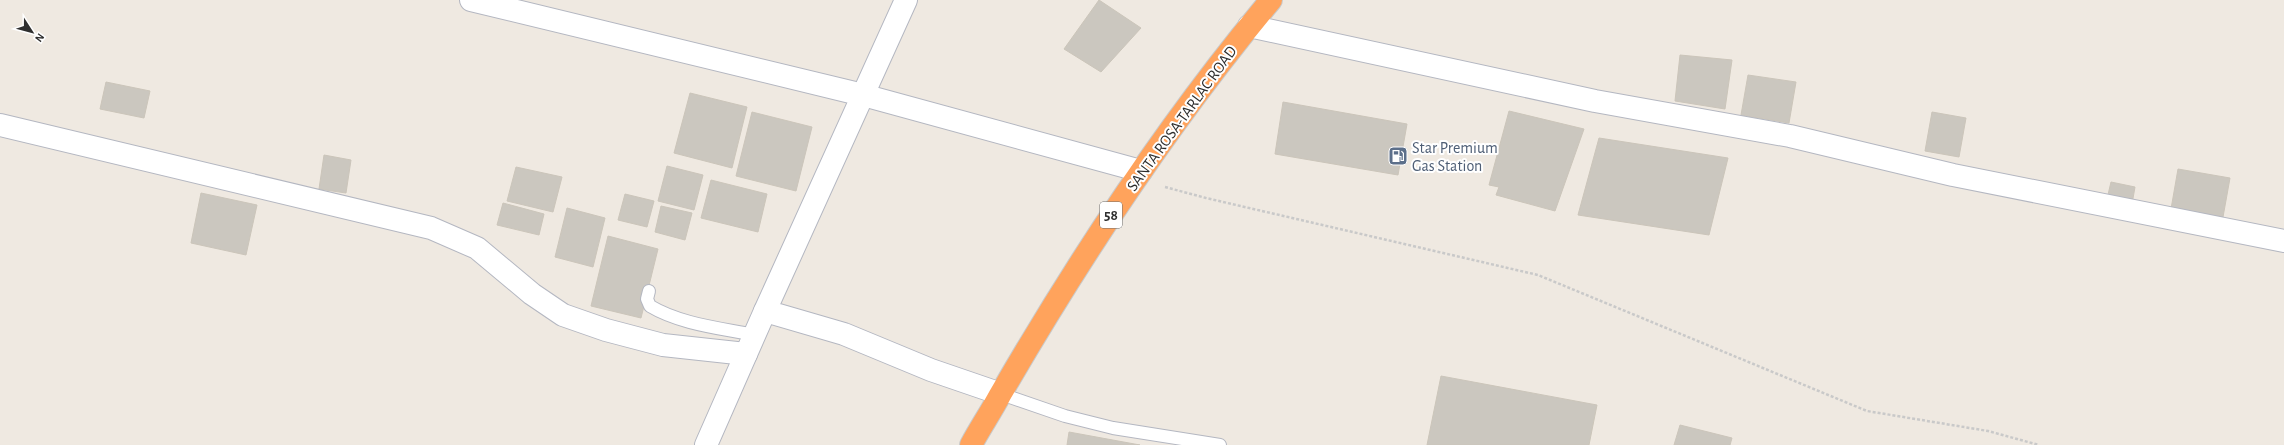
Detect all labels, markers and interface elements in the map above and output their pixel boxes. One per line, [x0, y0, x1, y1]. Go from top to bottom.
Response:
north arrow [12, 12, 52, 52]
text: N [33, 31, 46, 44]
street label: SANTA ROSA-TARLAC ROAD [1124, 43, 1240, 194]
place label: Star Premium Gas Station [1412, 140, 1498, 174]
fuel station icon: Star Premium Gas Station [1387, 145, 1409, 167]
road number: 58 [1100, 202, 1122, 228]

